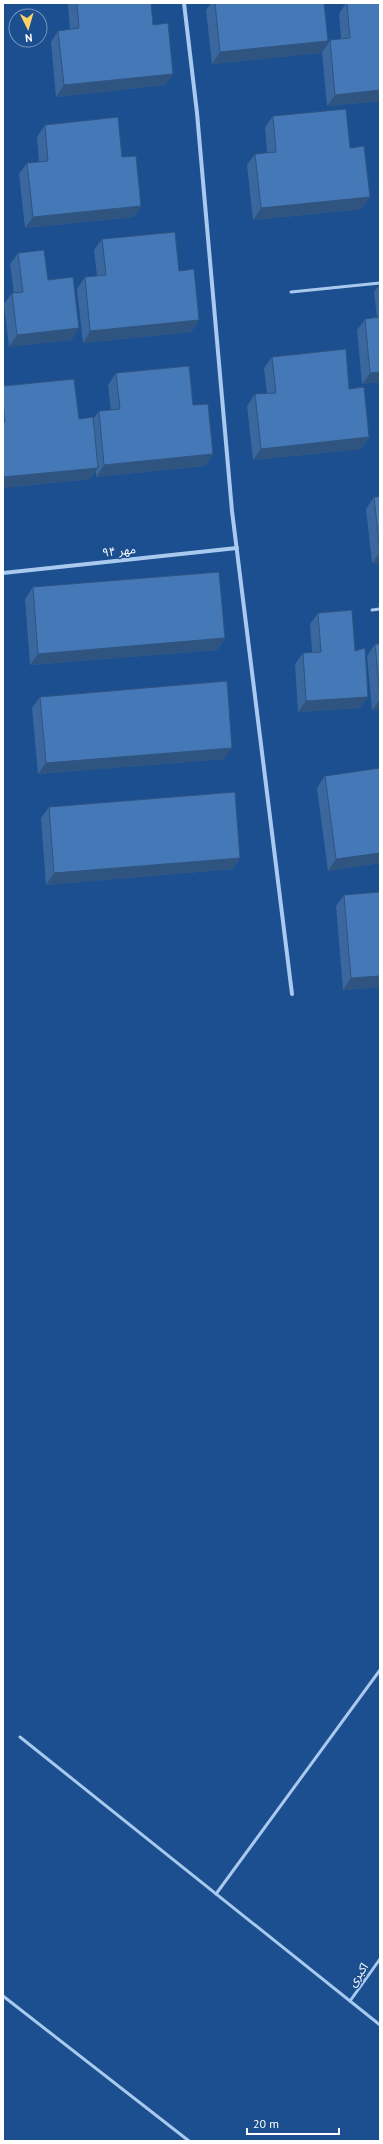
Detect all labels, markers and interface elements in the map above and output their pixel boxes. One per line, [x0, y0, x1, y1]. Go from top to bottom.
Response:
north arrow [8, 8, 48, 48]
text: N [25, 31, 33, 45]
street label: مهر ۹۴ [101, 541, 137, 560]
street label: اکبری [344, 1960, 371, 1990]
scale bar [247, 2110, 339, 2136]
text: 20 m [253, 2116, 279, 2131]

